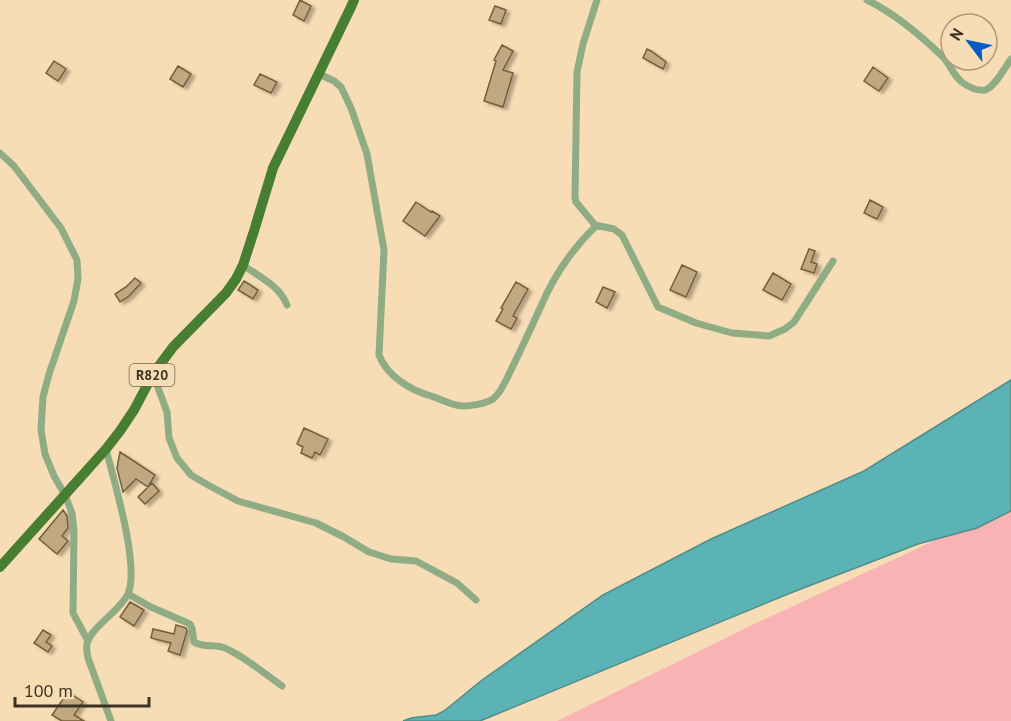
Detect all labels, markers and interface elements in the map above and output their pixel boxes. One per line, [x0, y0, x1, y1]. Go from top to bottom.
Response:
north arrow [939, 12, 999, 72]
text: N [945, 24, 968, 44]
road number: R820 [130, 364, 174, 386]
scale bar [15, 670, 148, 708]
text: 100 m [24, 679, 73, 702]

